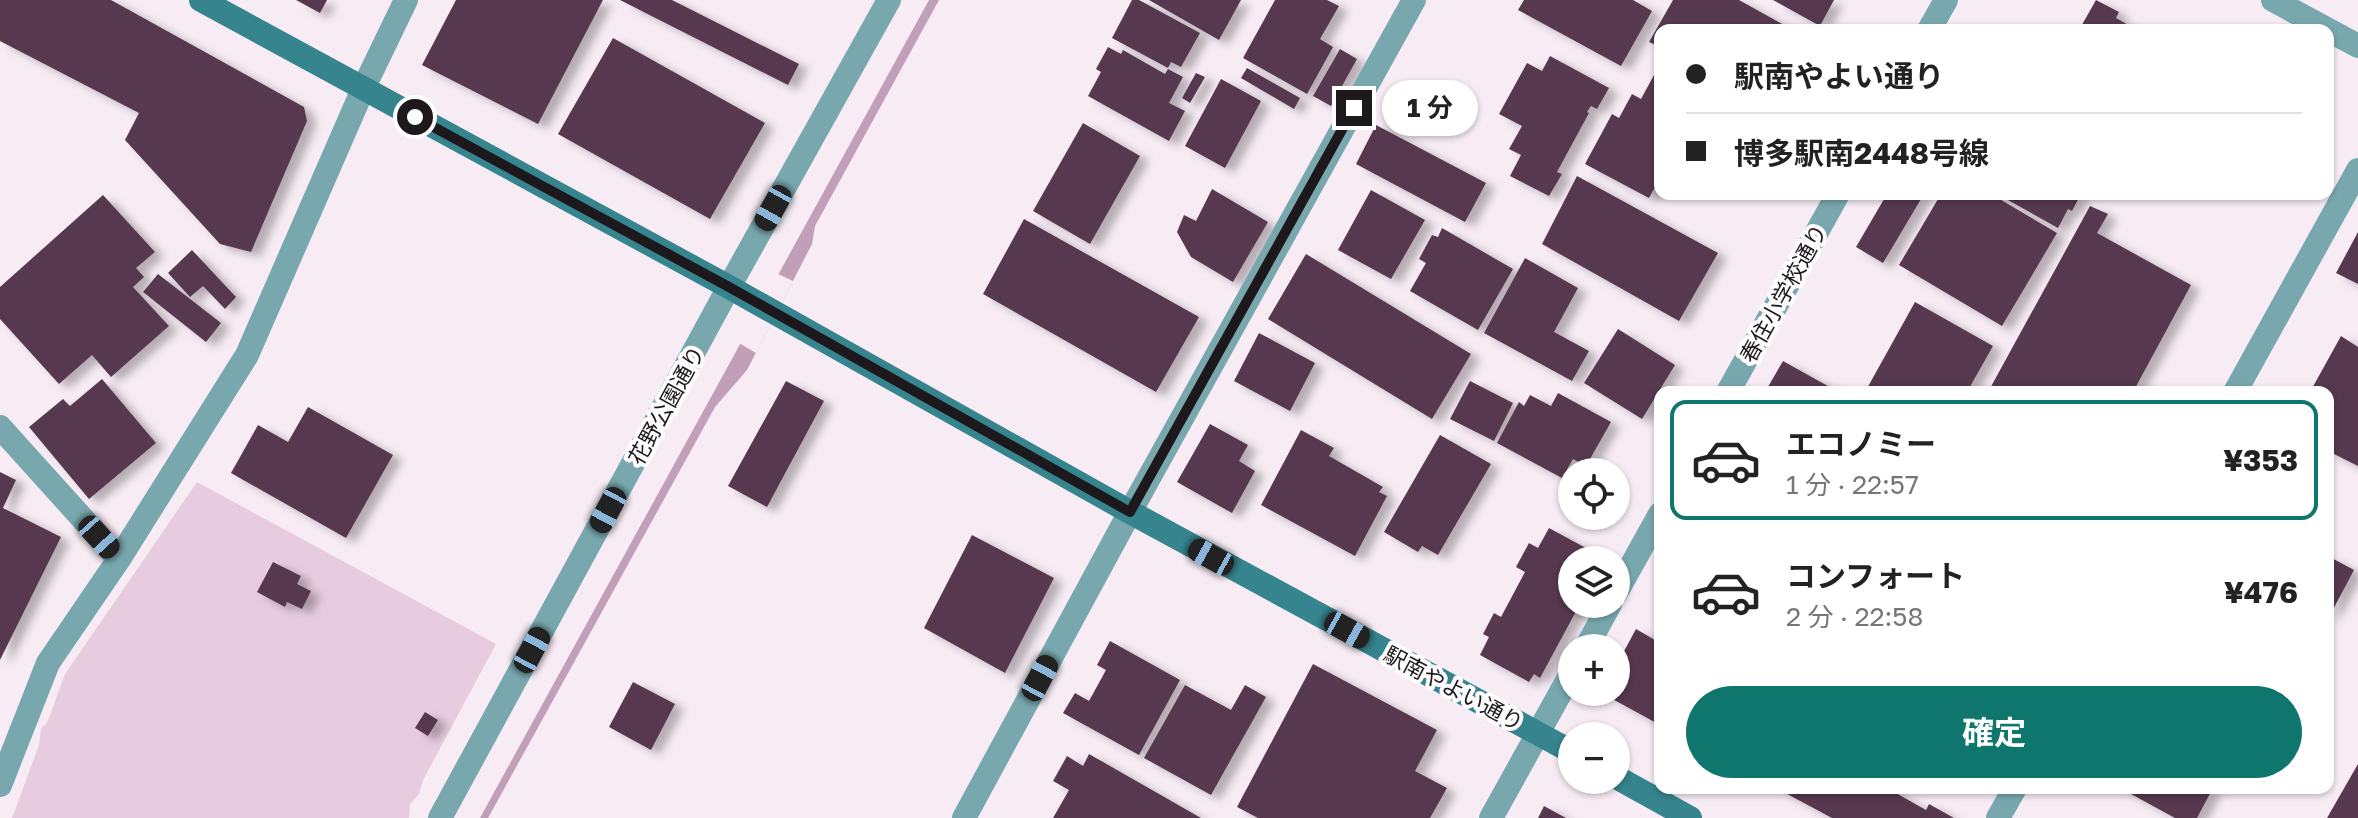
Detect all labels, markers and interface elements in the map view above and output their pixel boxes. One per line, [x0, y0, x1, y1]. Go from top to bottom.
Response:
text: 駅南やよい通り [1734, 58, 1944, 94]
callout: 1 分 [1382, 80, 1478, 136]
route end [1336, 90, 1372, 126]
text: 1 分 [1407, 92, 1453, 123]
route start [397, 99, 433, 135]
text: 博多駅南2448号線 [1734, 135, 1989, 171]
car [751, 181, 795, 235]
street label: 春住小学校通り [1734, 219, 1832, 367]
street label: 花野公園通り [622, 341, 710, 469]
icon: car [1690, 424, 1762, 496]
text: エコノミー [1786, 426, 1936, 462]
text: ¥353 [2223, 442, 2298, 478]
map controls [1558, 458, 1630, 794]
button: locate [1558, 458, 1630, 530]
text: 1 分 · 22:57 [1786, 469, 1919, 500]
car [586, 483, 630, 537]
car [74, 511, 124, 563]
car [1184, 535, 1238, 579]
button: layers [1558, 546, 1630, 618]
icon: car [1690, 556, 1762, 628]
text: コンフォート [1786, 558, 1965, 594]
text: ¥476 [2224, 574, 2298, 610]
text: 2 分 · 22:58 [1786, 601, 1923, 632]
car [1320, 608, 1374, 652]
car [510, 623, 554, 677]
button: + [1558, 634, 1630, 706]
street label: 駅南やよい通り [1380, 640, 1528, 736]
car [1018, 651, 1062, 705]
button: 確定 [1686, 686, 2302, 778]
button: − [1558, 722, 1630, 794]

